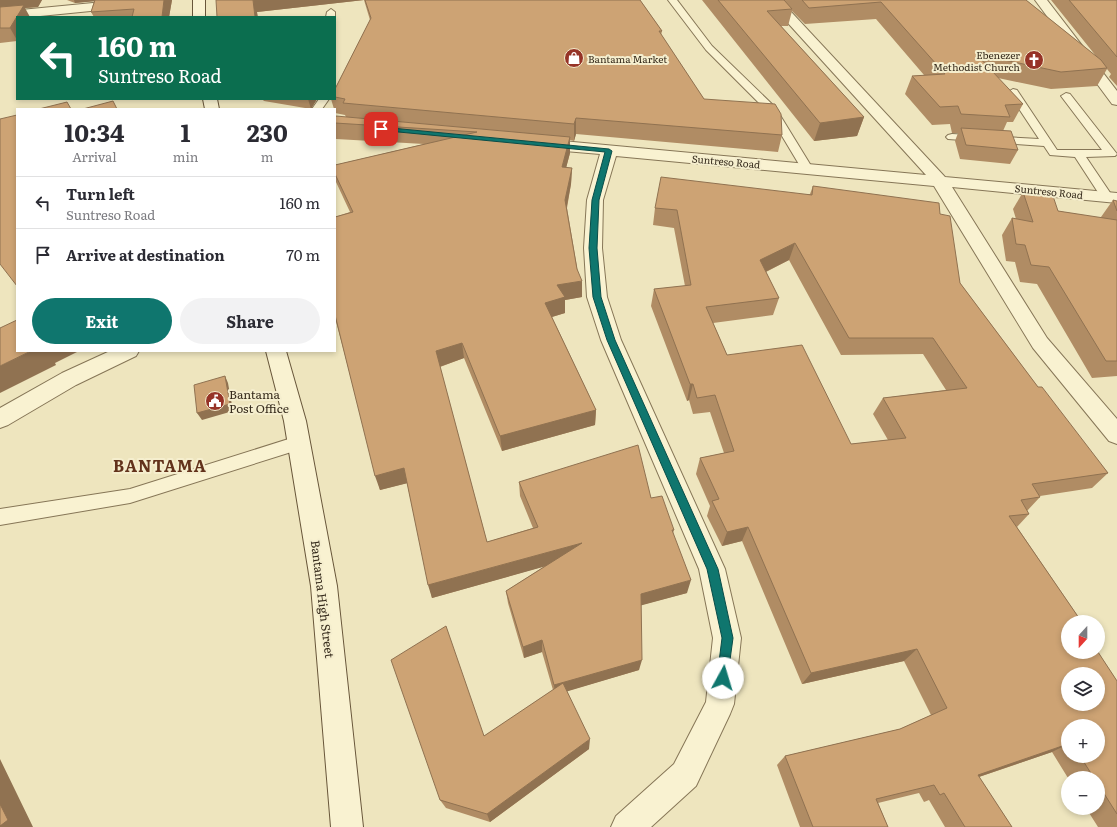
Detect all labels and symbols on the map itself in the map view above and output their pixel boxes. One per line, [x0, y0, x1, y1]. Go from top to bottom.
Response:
shop icon: Bantama Market [563, 47, 585, 69]
place label: Ebenezer Methodist Church [933, 47, 1020, 74]
church icon: Ebenezer Methodist Church [1023, 49, 1045, 71]
place label: Bantama Market [588, 51, 667, 66]
pin [364, 112, 398, 146]
street label: Suntreso Road [691, 151, 761, 171]
street label: Suntreso Road [1014, 180, 1084, 202]
place label: Bantama Post Office [229, 385, 289, 417]
public building icon: Bantama Post Office [204, 390, 226, 412]
district label: BANTAMA [113, 453, 207, 477]
street label: Bantama High Street [307, 539, 339, 659]
north arrow [1061, 615, 1105, 659]
position arrow [702, 657, 744, 699]

